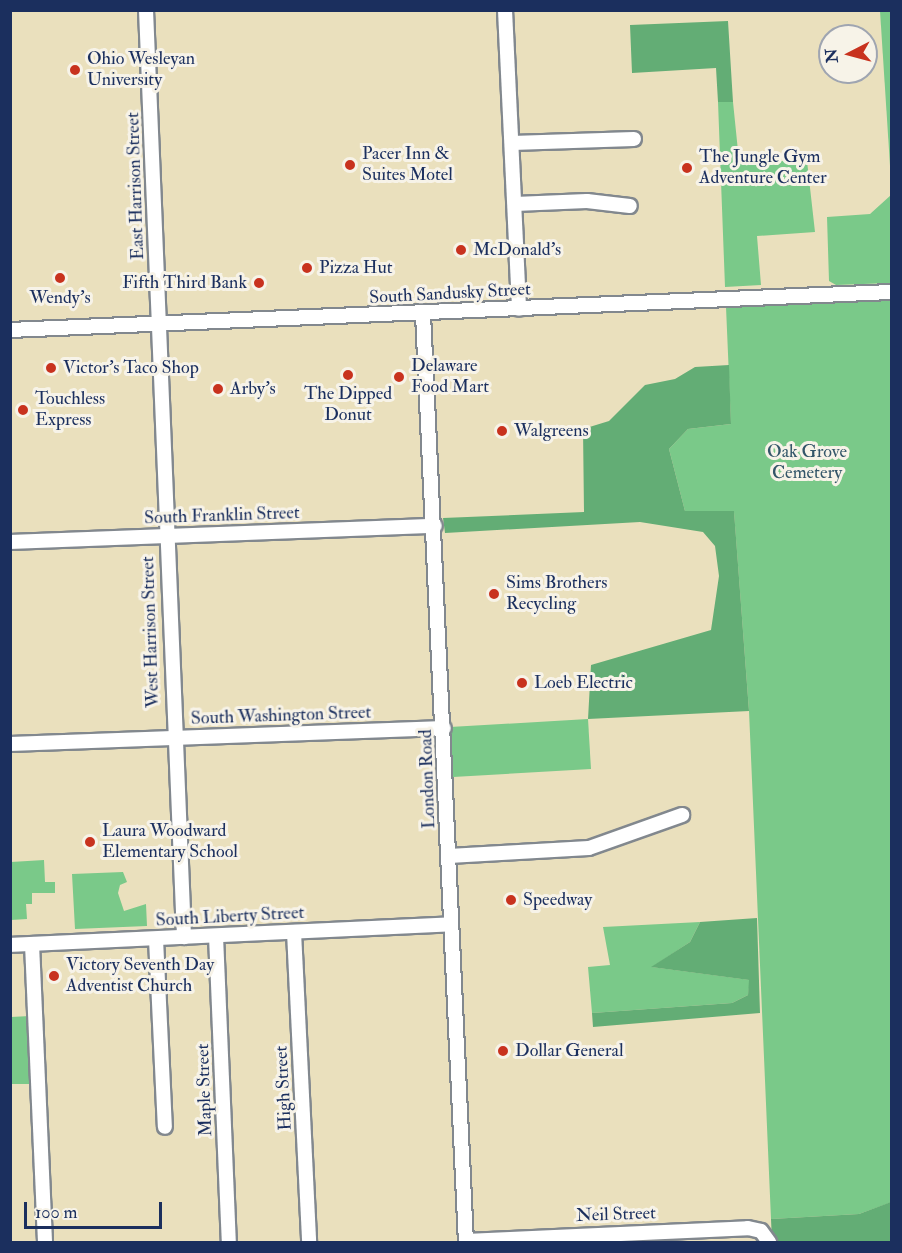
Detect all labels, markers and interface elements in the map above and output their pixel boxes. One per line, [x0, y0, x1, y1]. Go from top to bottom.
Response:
north arrow [818, 24, 878, 84]
text: N [821, 48, 843, 64]
place label: Ohio Wesleyan University [87, 49, 195, 92]
marker: Ohio Wesleyan University [68, 63, 82, 77]
street label: East Harrison Street [123, 112, 149, 260]
place label: Pacer Inn & Suites Motel [362, 144, 453, 186]
place label: The Jungle Gym Adventure Center [699, 147, 827, 190]
marker: Pacer Inn & Suites Motel [343, 158, 357, 172]
marker: The Jungle Gym Adventure Center [680, 161, 694, 175]
place label: McDonald's [473, 239, 561, 261]
marker: McDonald's [454, 243, 468, 257]
place label: Pizza Hut [319, 257, 393, 279]
marker: Pizza Hut [300, 261, 314, 275]
marker: Wendy's [53, 271, 67, 285]
place label: Fifth Third Bank [122, 272, 247, 294]
marker: Fifth Third Bank [252, 276, 266, 290]
street label: South Sandusky Street [369, 279, 531, 309]
place label: Wendy's [29, 287, 91, 309]
place label: Delaware Food Mart [411, 356, 489, 398]
place label: Victor's Taco Shop [63, 357, 199, 379]
marker: Victor's Taco Shop [44, 361, 58, 375]
marker: The Dipped Donut [341, 368, 355, 382]
marker: Delaware Food Mart [392, 370, 406, 384]
place label: Arby's [230, 378, 276, 400]
marker: Arby's [211, 382, 225, 396]
place label: The Dipped Donut [304, 384, 392, 426]
place label: Touchless Express [35, 389, 105, 432]
marker: Touchless Express [16, 403, 30, 417]
place label: Walgreens [514, 420, 589, 442]
marker: Walgreens [495, 424, 509, 438]
park label: Oak Grove Cemetery [767, 442, 847, 484]
street label: South Franklin Street [144, 502, 300, 530]
street label: West Harrison Street [138, 556, 164, 708]
place label: Sims Brothers Recycling [506, 573, 607, 616]
marker: Sims Brothers Recycling [487, 587, 501, 601]
place label: Loeb Electric [534, 672, 633, 694]
marker: Loeb Electric [515, 676, 529, 690]
street label: South Washington Street [190, 702, 372, 730]
street label: London Road [415, 729, 441, 829]
place label: Laura Woodward Elementary School [102, 821, 238, 864]
marker: Laura Woodward Elementary School [83, 835, 97, 849]
place label: Speedway [523, 889, 592, 911]
marker: Speedway [504, 893, 518, 907]
street label: South Liberty Street [155, 902, 305, 932]
place label: Victory Seventh Day Adventist Church [66, 955, 214, 998]
marker: Victory Seventh Day Adventist Church [47, 969, 61, 983]
place label: Dollar General [515, 1040, 624, 1062]
street label: Maple Street [193, 1043, 217, 1137]
marker: Dollar General [496, 1044, 510, 1058]
street label: High Street [271, 1045, 297, 1131]
scale bar [27, 1190, 165, 1228]
text: 100 m [35, 1201, 78, 1224]
street label: Neil Street [576, 1203, 656, 1227]

